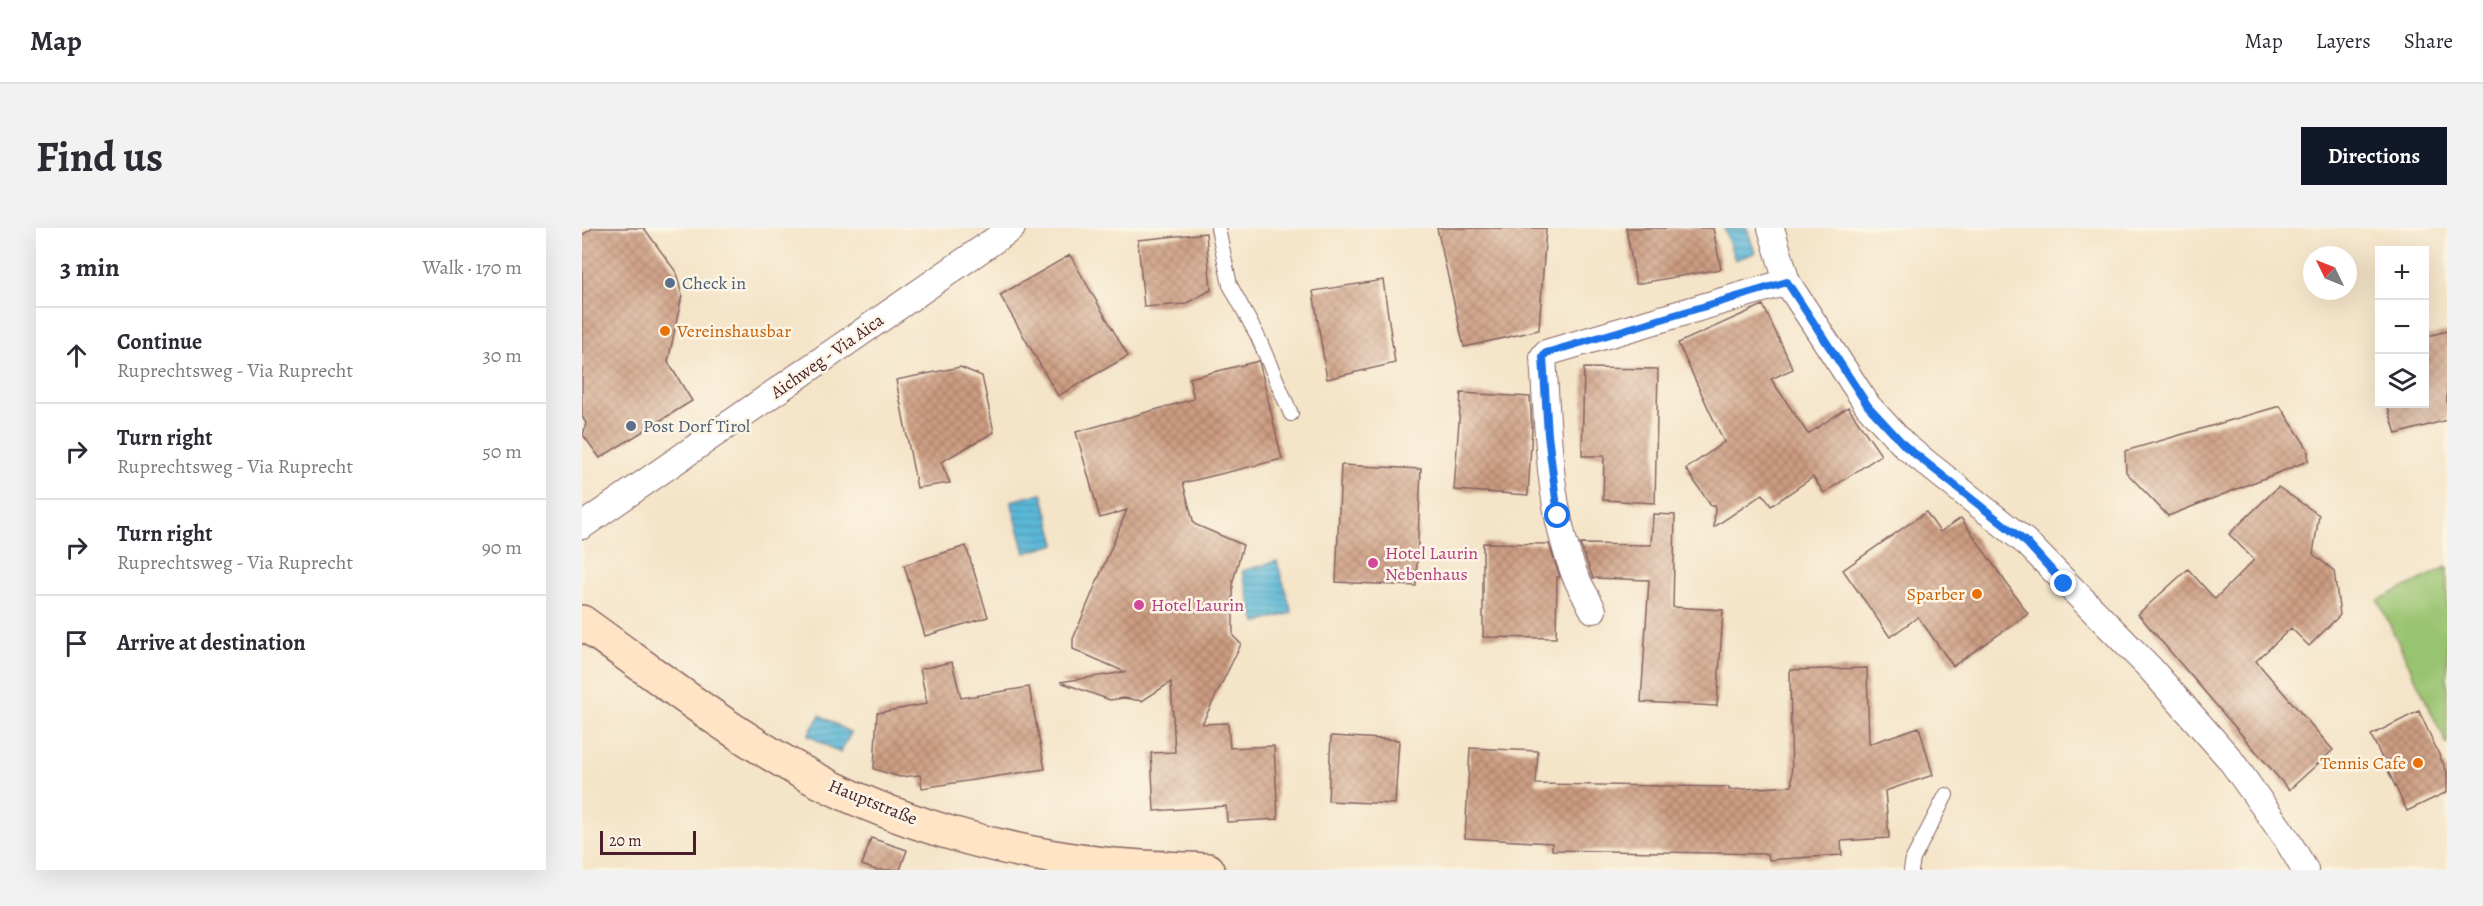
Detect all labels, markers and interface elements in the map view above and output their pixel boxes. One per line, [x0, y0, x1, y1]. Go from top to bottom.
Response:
text: Map [30, 22, 82, 60]
text: Map [2244, 27, 2283, 55]
text: Layers [2316, 27, 2371, 55]
text: Share [2404, 27, 2453, 55]
button: Directions [2301, 127, 2447, 185]
text: Find us [36, 128, 163, 185]
north arrow [2303, 246, 2357, 300]
map controls [2375, 246, 2429, 408]
button: + [2375, 246, 2429, 300]
text: 3 min [60, 250, 120, 285]
text: Walk · 170 m [422, 254, 522, 281]
place label: Check in [682, 271, 746, 295]
marker: Check in [663, 276, 677, 290]
button: − [2375, 300, 2429, 354]
street label: Aichweg - Via Aica [765, 308, 889, 405]
place label: Vereinshausbar [676, 319, 791, 343]
marker: Vereinshausbar [658, 324, 672, 338]
text: Continue [117, 327, 202, 357]
icon: ahead [60, 339, 93, 372]
text: 30 m [482, 342, 522, 369]
button: layers [2375, 354, 2429, 408]
text: Ruprechtsweg - Via Ruprecht [117, 357, 353, 384]
place label: Post Dorf Tirol [643, 414, 751, 438]
marker: Post Dorf Tirol [624, 419, 638, 433]
text: Turn right [117, 423, 213, 453]
icon: right [60, 435, 93, 468]
text: 50 m [482, 438, 522, 465]
text: Ruprechtsweg - Via Ruprecht [117, 453, 353, 480]
route start [1544, 502, 1570, 528]
text: Turn right [117, 519, 213, 549]
icon: right [60, 531, 93, 564]
text: 90 m [482, 534, 522, 561]
place label: Hotel Laurin Nebenhaus [1385, 541, 1478, 586]
text: Ruprechtsweg - Via Ruprecht [117, 549, 353, 576]
marker: Hotel Laurin Nebenhaus [1366, 556, 1380, 570]
route end [2050, 570, 2076, 596]
place label: Sparber [1907, 582, 1965, 606]
marker: Sparber [1970, 587, 1984, 601]
place label: Hotel Laurin [1151, 593, 1244, 617]
marker: Hotel Laurin [1132, 598, 1146, 612]
icon: arrive [60, 627, 93, 660]
text: Arrive at destination [117, 628, 306, 658]
place label: Tennis Cafe [2320, 751, 2406, 775]
marker: Tennis Cafe [2411, 756, 2425, 770]
street label: Hauptstraße [825, 773, 921, 831]
scale bar [600, 828, 696, 856]
text: 20 m [609, 830, 642, 852]

